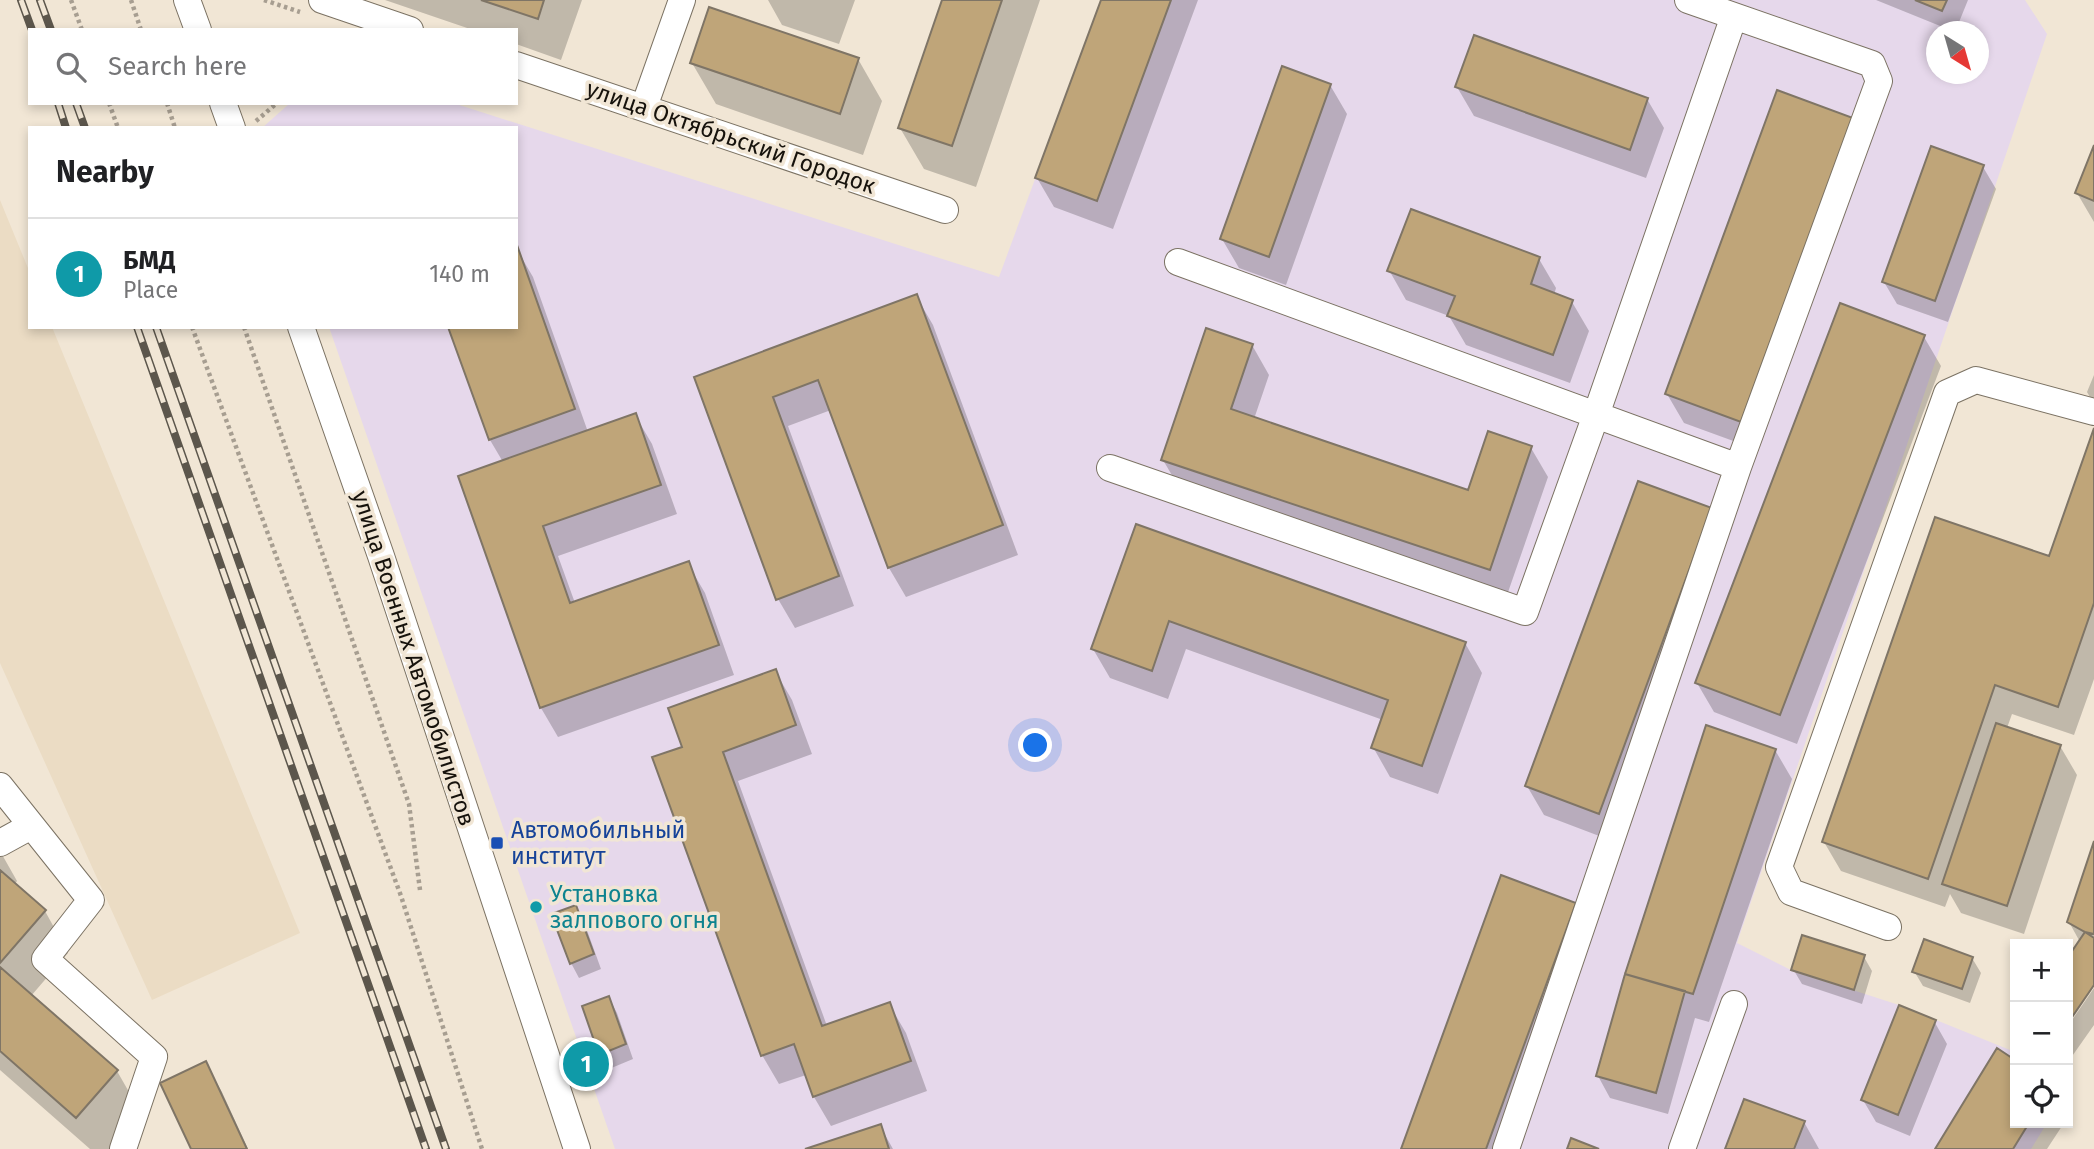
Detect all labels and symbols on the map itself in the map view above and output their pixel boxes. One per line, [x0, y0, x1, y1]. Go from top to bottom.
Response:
north arrow [1926, 21, 1989, 84]
street label: улица Октябрьский Городок [583, 74, 879, 200]
street label: улица Военных Автомобилистов [347, 487, 481, 829]
your location [1018, 728, 1052, 762]
place label: Автомобильный институт [511, 816, 685, 870]
marker: Автомобильный институт [489, 835, 505, 851]
place label: Установка залпового огня [550, 880, 719, 934]
marker: Установка залпового огня [528, 899, 544, 915]
pin: 1 [563, 1038, 609, 1090]

